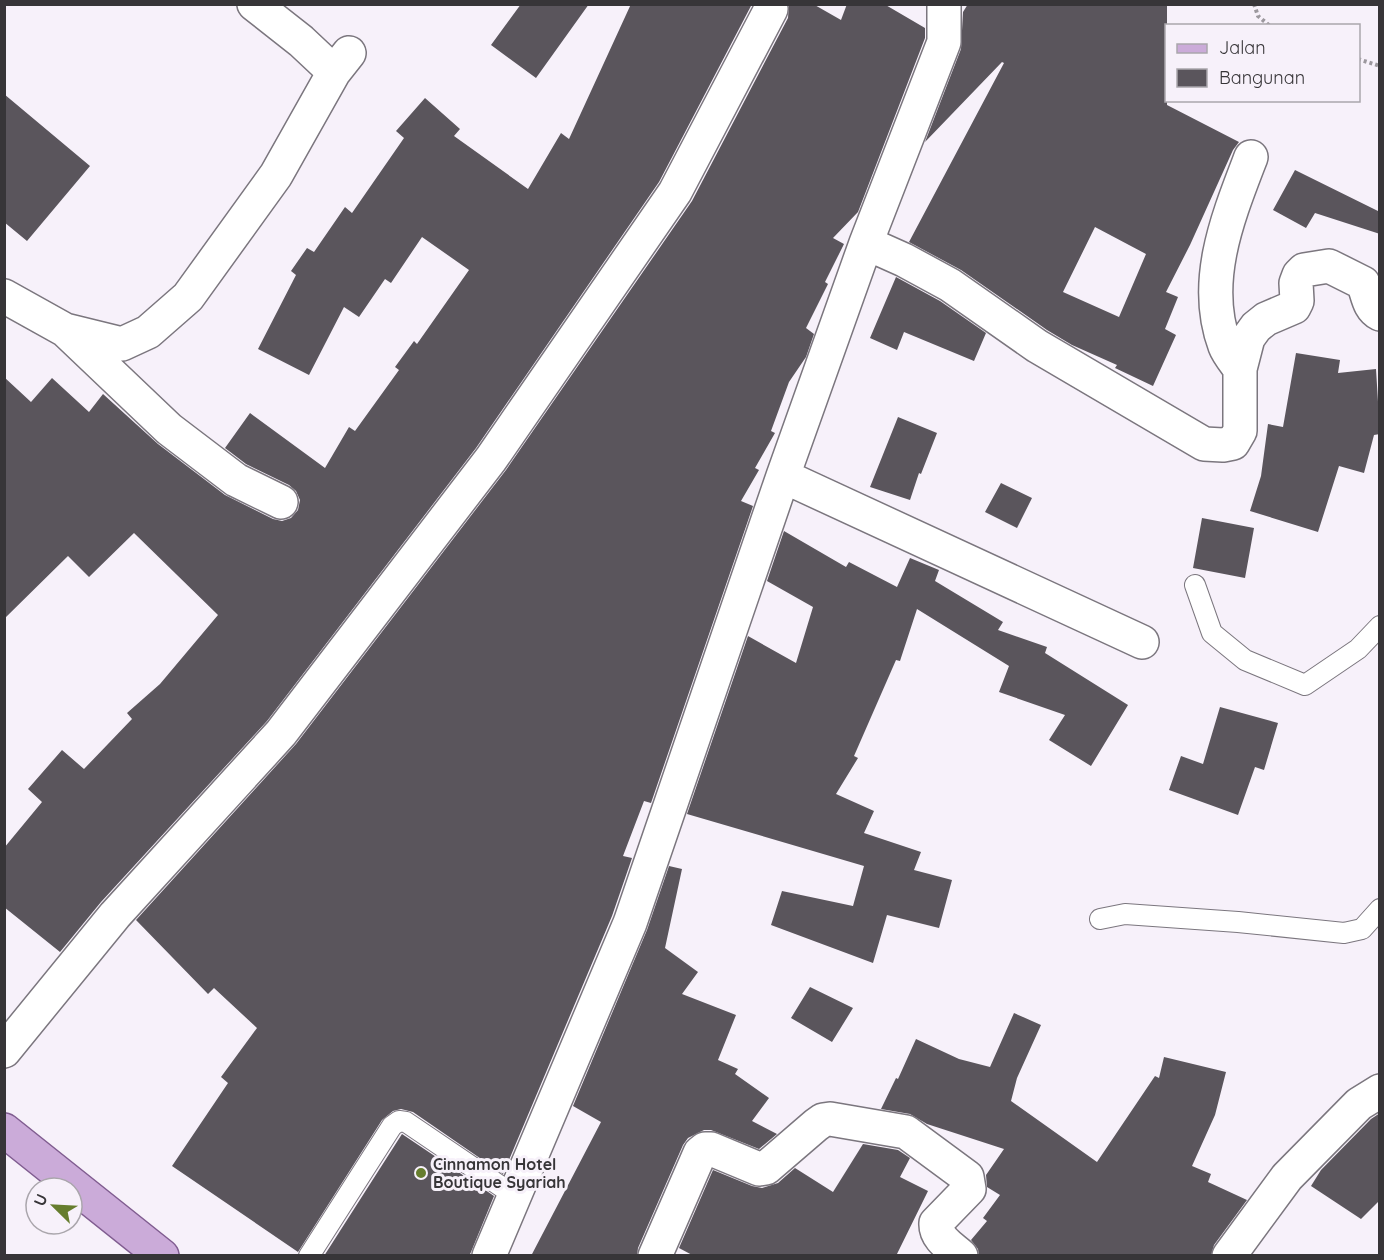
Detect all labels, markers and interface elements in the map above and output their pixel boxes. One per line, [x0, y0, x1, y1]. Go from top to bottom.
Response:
legend [1165, 24, 1360, 102]
text: Jalan [1219, 36, 1266, 59]
text: Bangunan [1219, 66, 1305, 89]
place label: Cinnamon Hotel Boutique Syariah [433, 1154, 566, 1192]
marker: Cinnamon Hotel Boutique Syariah [414, 1166, 428, 1180]
north arrow [24, 1176, 84, 1236]
text: U [29, 1191, 52, 1209]

